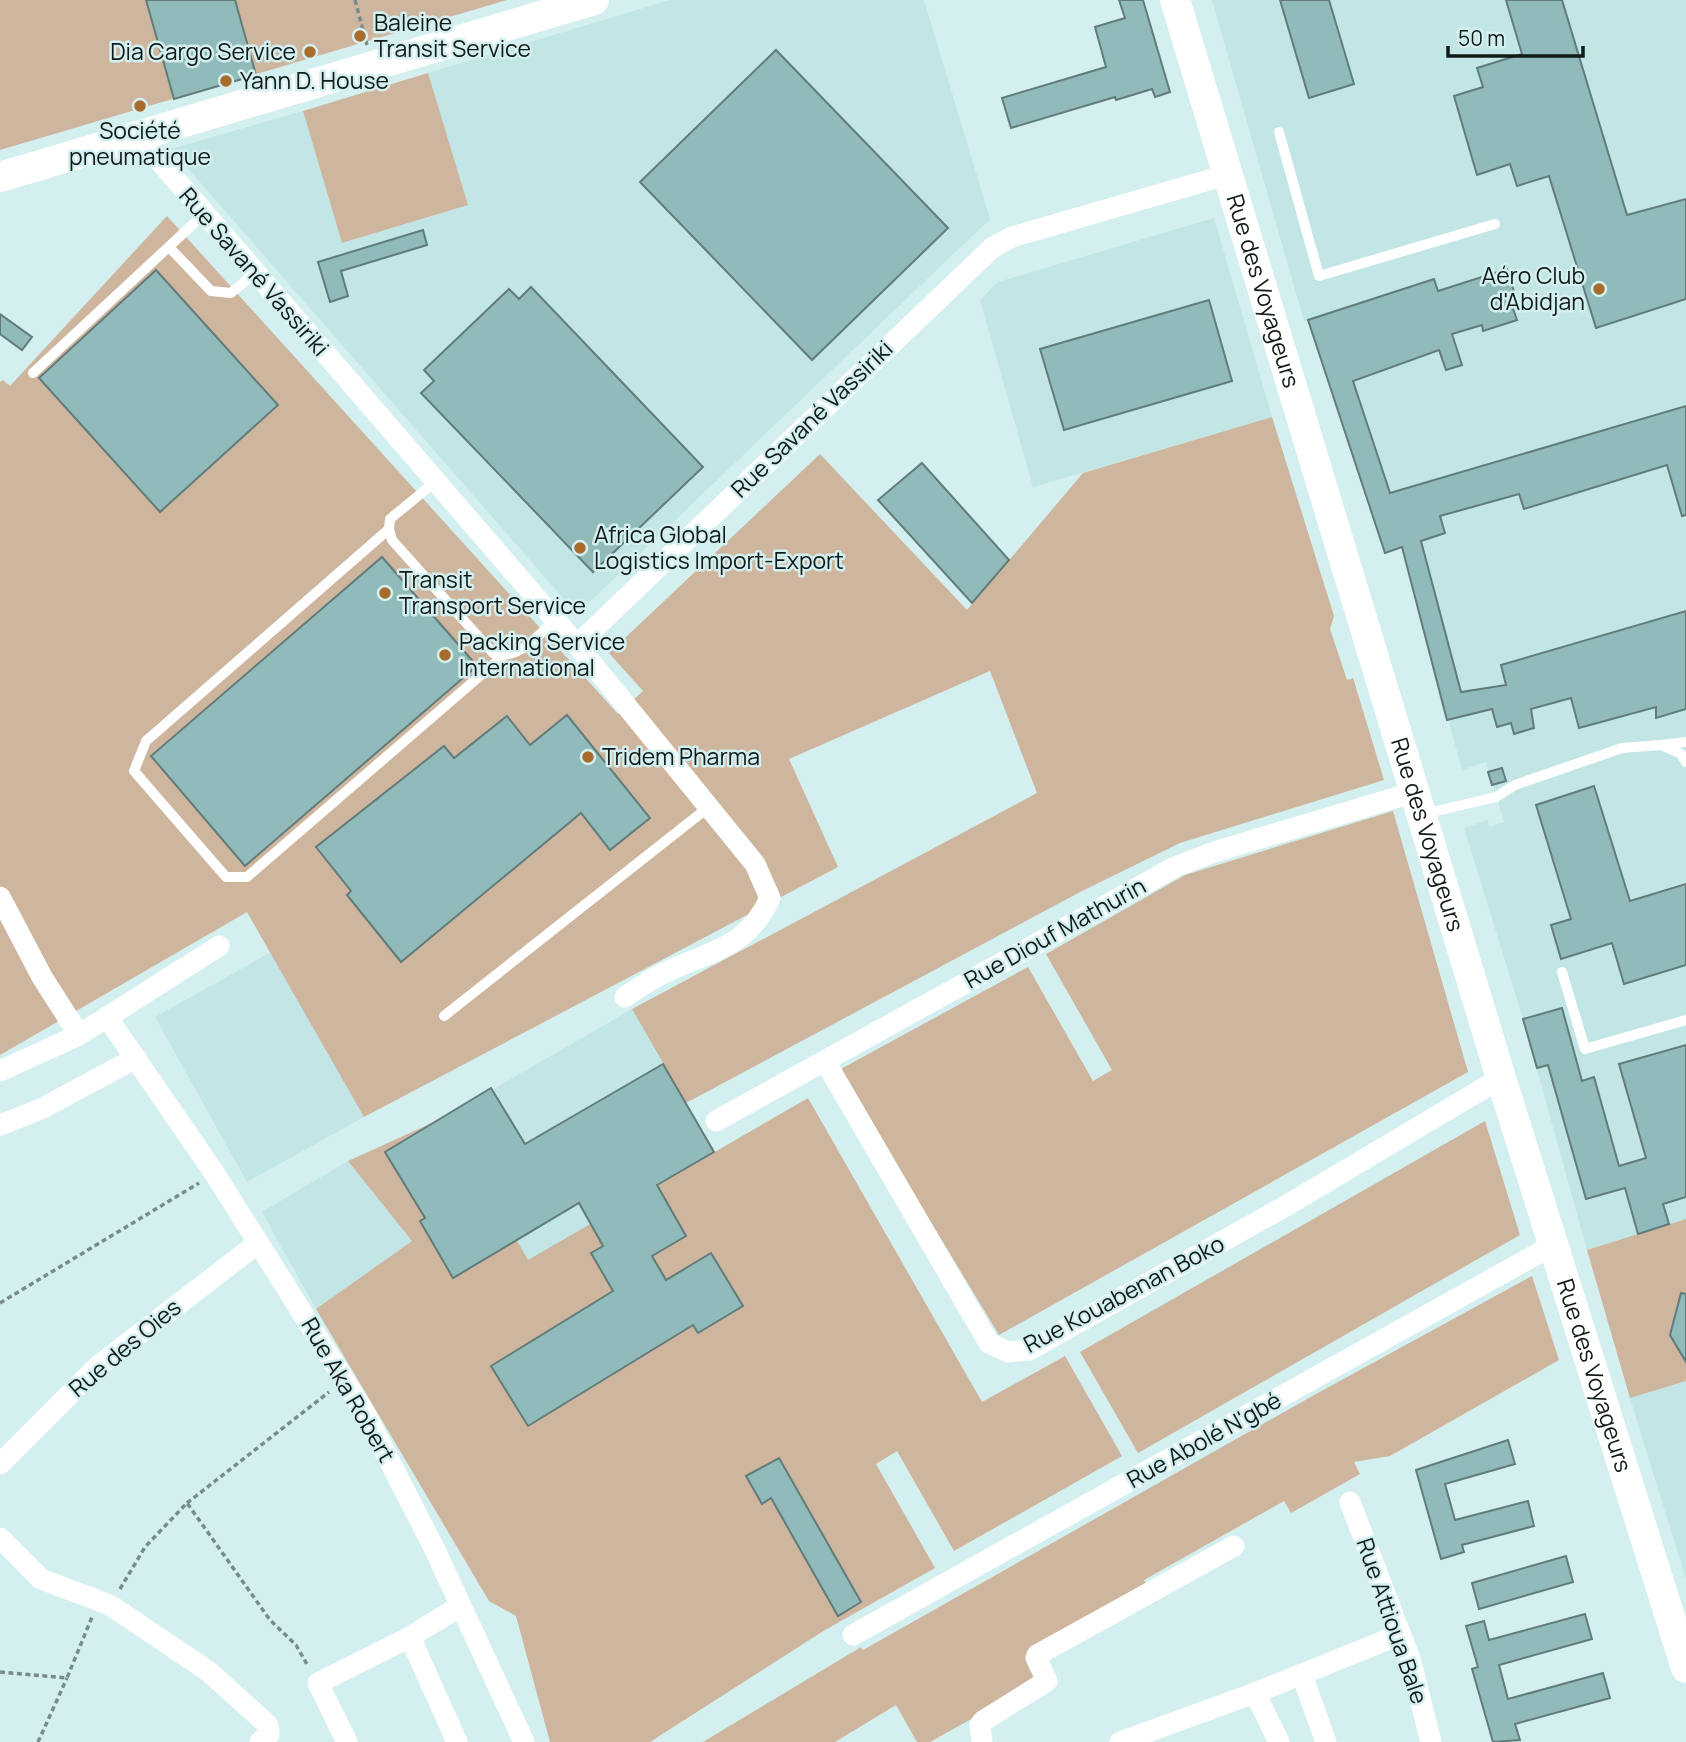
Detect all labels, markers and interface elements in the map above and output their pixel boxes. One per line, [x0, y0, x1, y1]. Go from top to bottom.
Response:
place label: Baleine Transit Service [374, 6, 531, 64]
scale bar [1448, 14, 1583, 58]
text: 50 m [1458, 24, 1505, 52]
marker: Baleine Transit Service [352, 28, 368, 44]
place label: Dia Cargo Service [110, 35, 296, 67]
marker: Dia Cargo Service [302, 44, 318, 60]
place label: Yann D. House [240, 64, 389, 96]
marker: Yann D. House [218, 73, 234, 89]
marker: Société pneumatique [132, 98, 148, 114]
place label: Société pneumatique [69, 114, 211, 172]
street label: Rue Savané Vassiriki [173, 180, 337, 363]
street label: Rue des Voyageurs [1220, 190, 1308, 391]
place label: Aéro Club d'Abidjan [1482, 259, 1585, 317]
marker: Aéro Club d'Abidjan [1591, 281, 1607, 297]
street label: Rue Savané Vassiriki [723, 333, 899, 504]
place label: Africa Global Logistics Import-Export [594, 518, 844, 576]
marker: Africa Global Logistics Import-Export [572, 540, 588, 556]
place label: Transit Transport Service [399, 563, 586, 621]
marker: Transit Transport Service [377, 585, 393, 601]
place label: Packing Service International [459, 625, 625, 683]
marker: Packing Service International [437, 647, 453, 663]
street label: Rue des Voyageurs [1384, 734, 1473, 935]
place label: Tridem Pharma [602, 740, 760, 772]
marker: Tridem Pharma [580, 749, 596, 765]
street label: Rue Diouf Mathurin [958, 869, 1151, 995]
street label: Rue Kouabenan Boko [1018, 1227, 1229, 1360]
street label: Rue des Voyageurs [1550, 1275, 1641, 1476]
street label: Rue des Oies [61, 1291, 187, 1404]
street label: Rue Aka Robert [294, 1311, 403, 1468]
street label: Rue Abolé N'gbé [1121, 1383, 1287, 1495]
street label: Rue Attioua Bale [1350, 1533, 1436, 1708]

